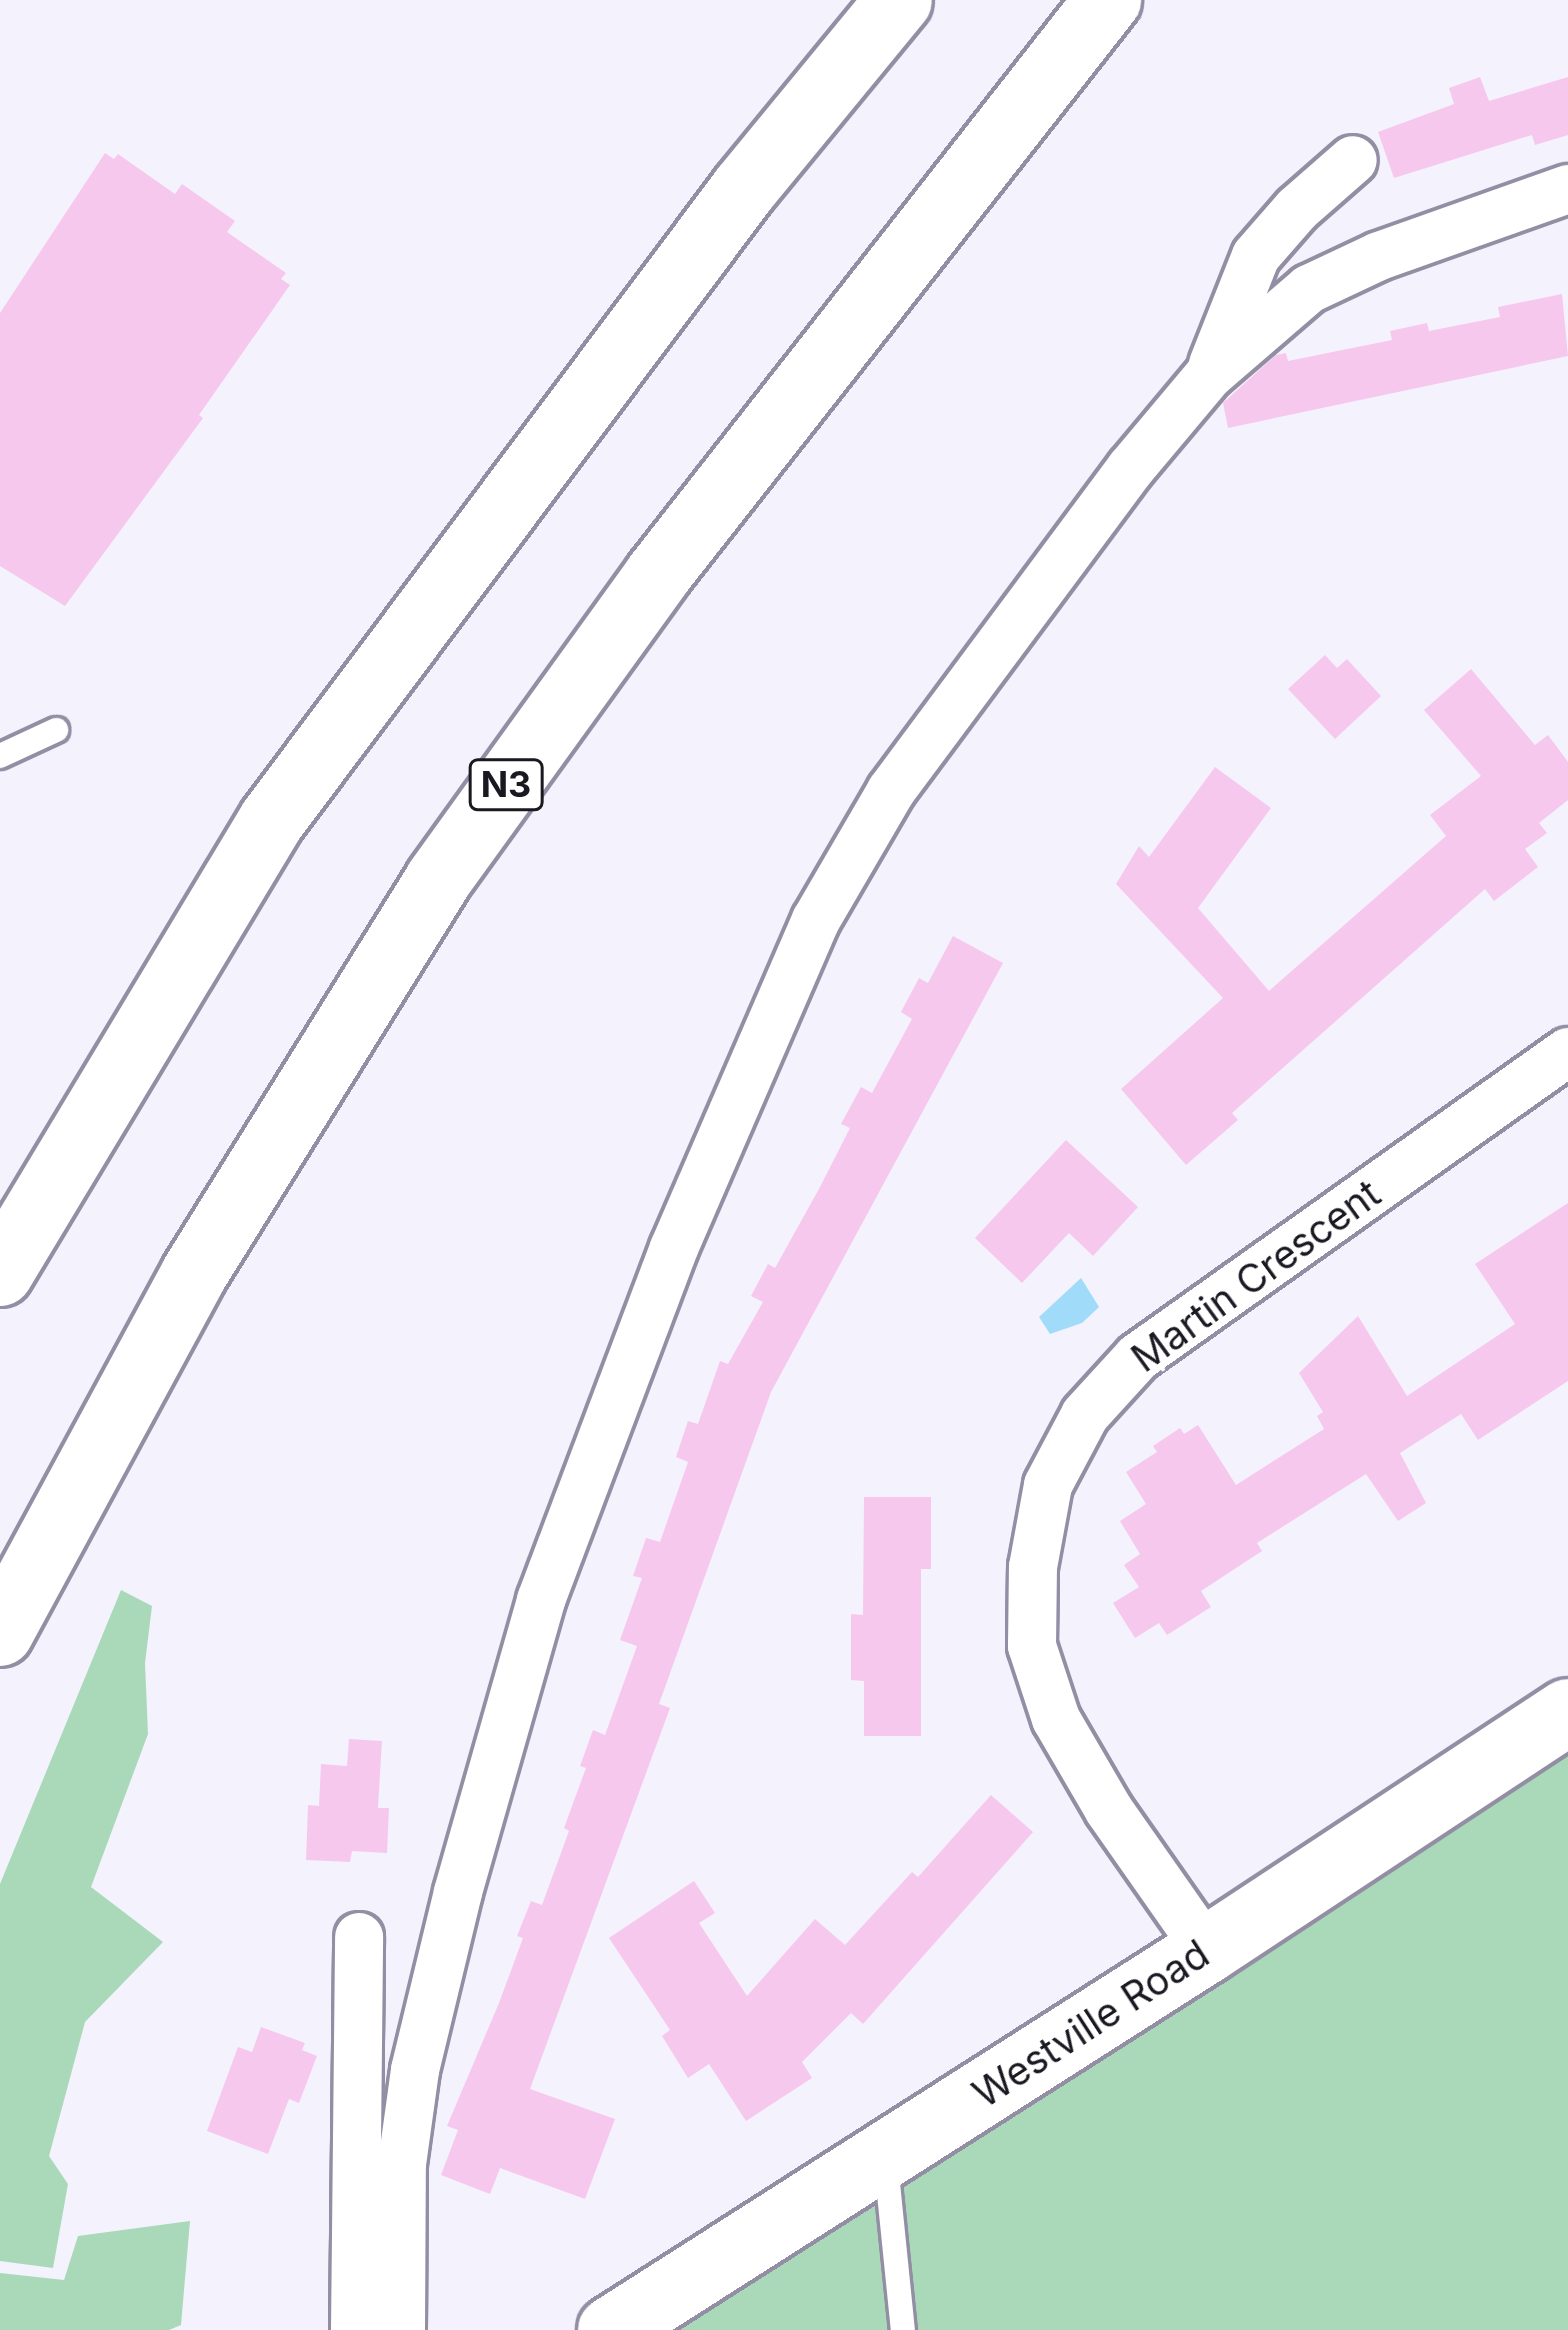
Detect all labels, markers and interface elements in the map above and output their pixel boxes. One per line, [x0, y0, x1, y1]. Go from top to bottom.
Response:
road number: N3 [467, 755, 545, 815]
street label: Martin Crescent [1123, 1170, 1389, 1382]
street label: Westville Road [964, 1930, 1218, 2118]

